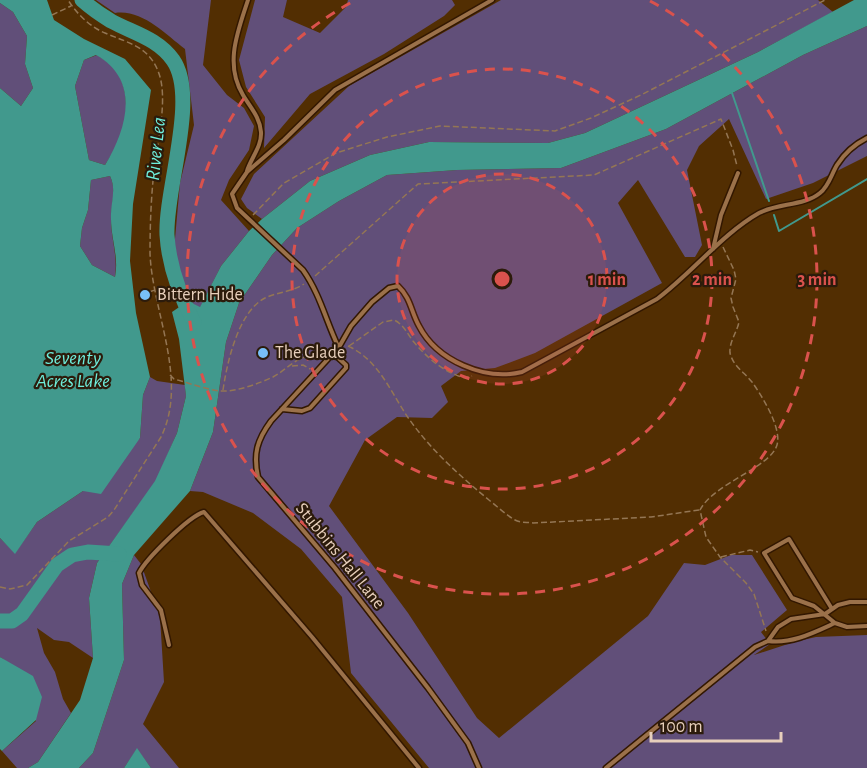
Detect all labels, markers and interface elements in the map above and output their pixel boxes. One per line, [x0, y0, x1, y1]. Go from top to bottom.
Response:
water label: River Lea [143, 116, 169, 182]
centre of rings [492, 269, 512, 289]
text: 1 min [588, 271, 626, 289]
text: 2 min [692, 271, 732, 289]
text: 3 min [797, 271, 837, 289]
place label: Bittern Hide [157, 286, 243, 304]
marker: Bittern Hide [138, 288, 152, 302]
place label: The Glade [275, 344, 345, 362]
marker: The Glade [256, 346, 270, 360]
water label: Seventy Acres Lake [35, 348, 110, 391]
street label: Stubbins Hall Lane [292, 500, 388, 612]
scale bar [651, 705, 782, 743]
text: 100 m [660, 718, 703, 736]

